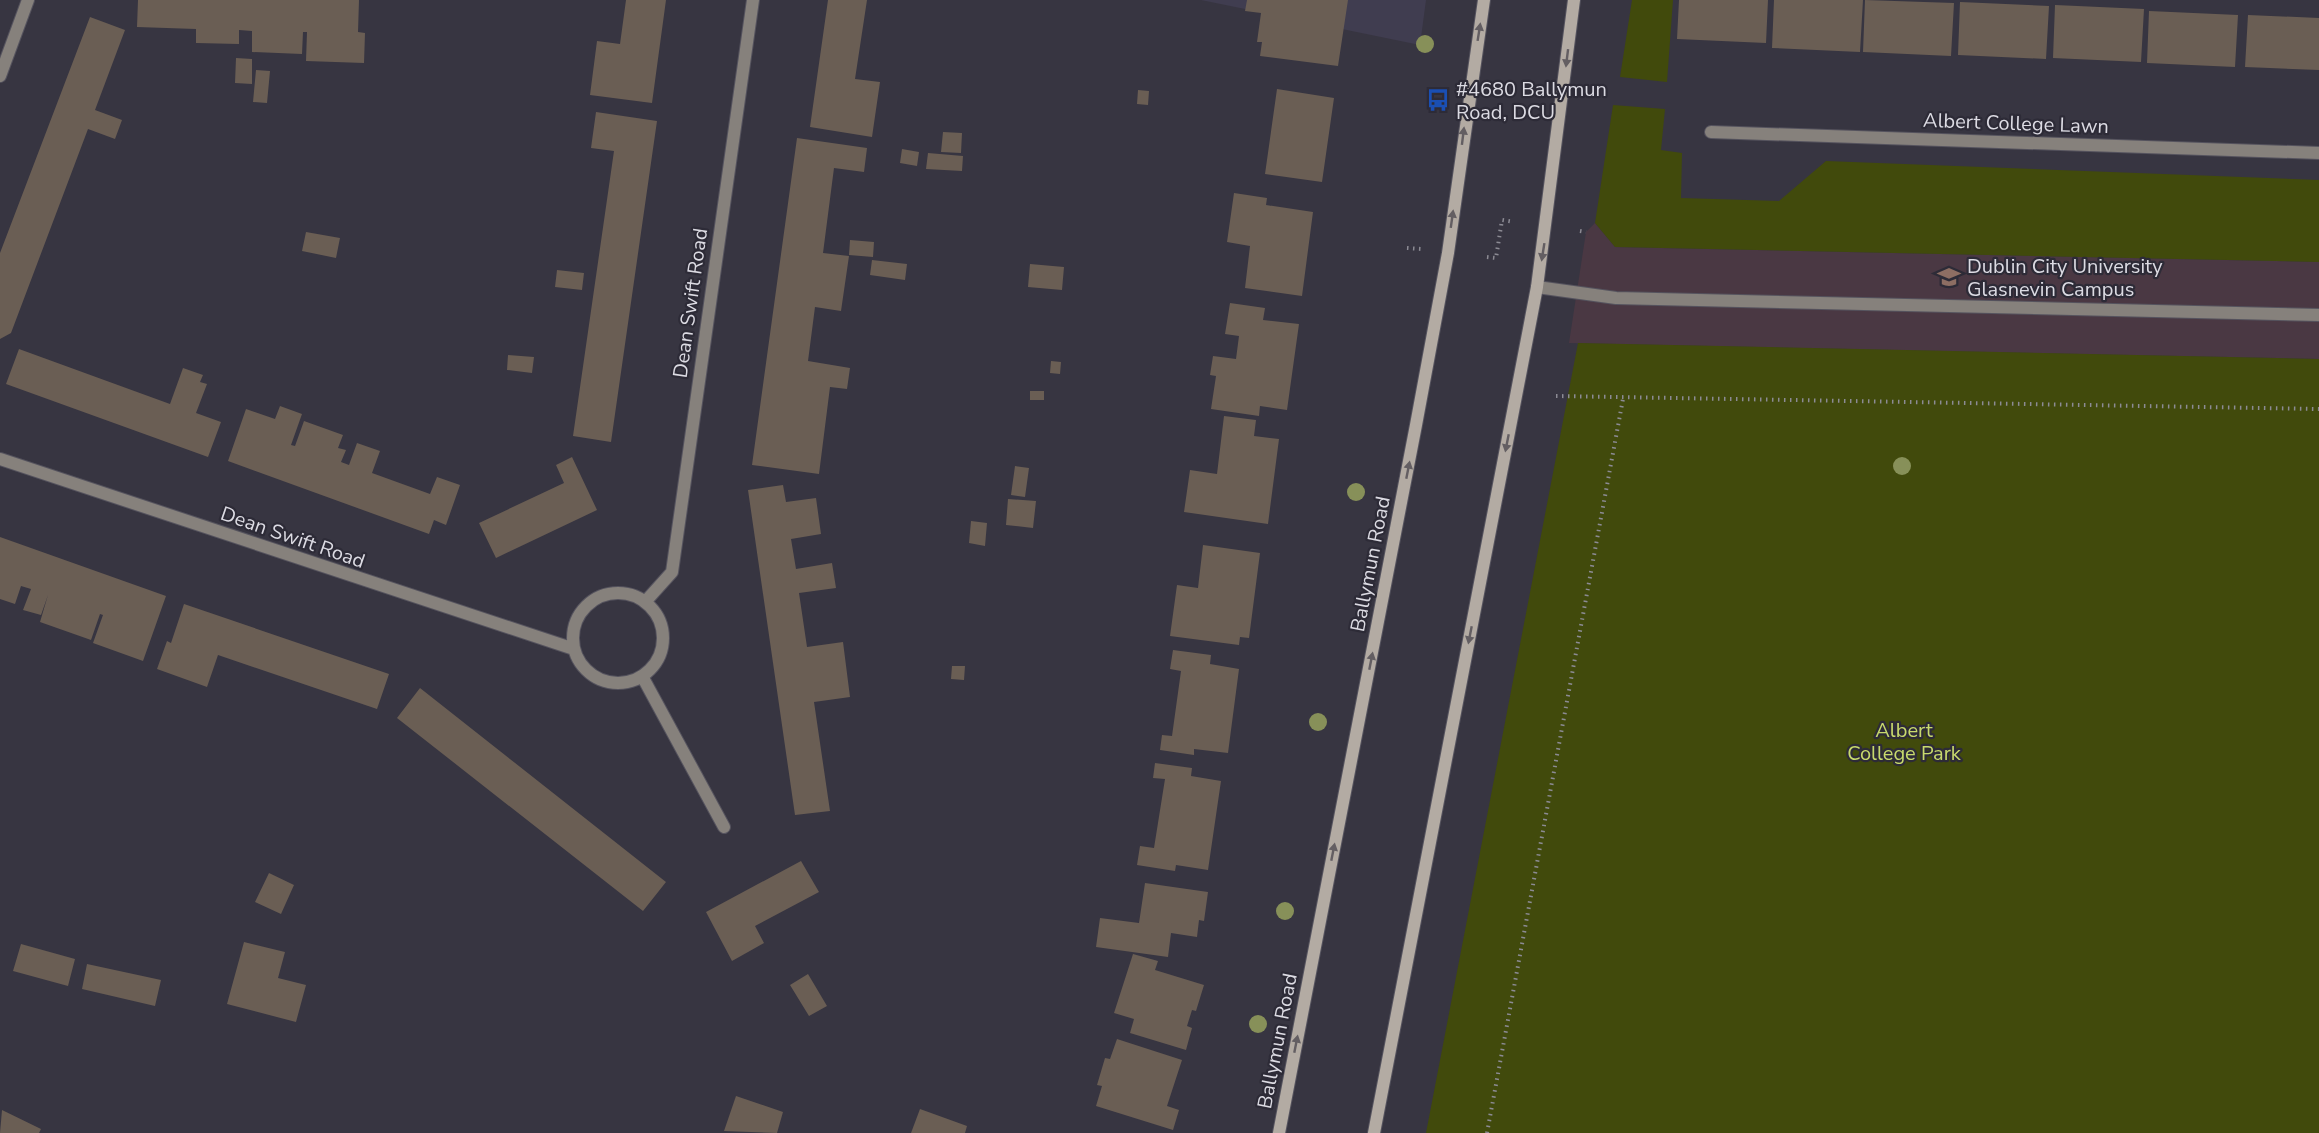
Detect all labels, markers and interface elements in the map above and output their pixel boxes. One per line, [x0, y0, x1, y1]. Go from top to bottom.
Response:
one-way arrow [1474, 22, 1483, 41]
one-way arrow [1562, 49, 1571, 68]
place label: #4680 Ballymun Road, DCU [1456, 76, 1607, 126]
bus stop icon: #4680 Ballymun Road, DCU [1425, 87, 1451, 113]
street label: Albert College Lawn [1923, 107, 2109, 140]
one-way arrow [1458, 126, 1468, 145]
one-way arrow [1448, 210, 1457, 229]
street label: Dean Swift Road [667, 226, 714, 380]
one-way arrow [1538, 242, 1547, 261]
place label: Dublin City University Glasnevin Campus [1967, 253, 2163, 303]
school or university icon: Dublin City University Glasnevin Campus [1936, 264, 1962, 290]
one-way arrow [1502, 434, 1511, 453]
one-way arrow [1404, 460, 1413, 479]
street label: Ballymun Road [1344, 494, 1397, 634]
street label: Dean Swift Road [217, 500, 369, 575]
one-way arrow [1465, 625, 1474, 644]
one-way arrow [1367, 651, 1376, 670]
park label: Albert College Park [1847, 717, 1962, 767]
one-way arrow [1329, 843, 1338, 862]
street label: Ballymun Road [1251, 971, 1304, 1111]
one-way arrow [1292, 1034, 1301, 1053]

